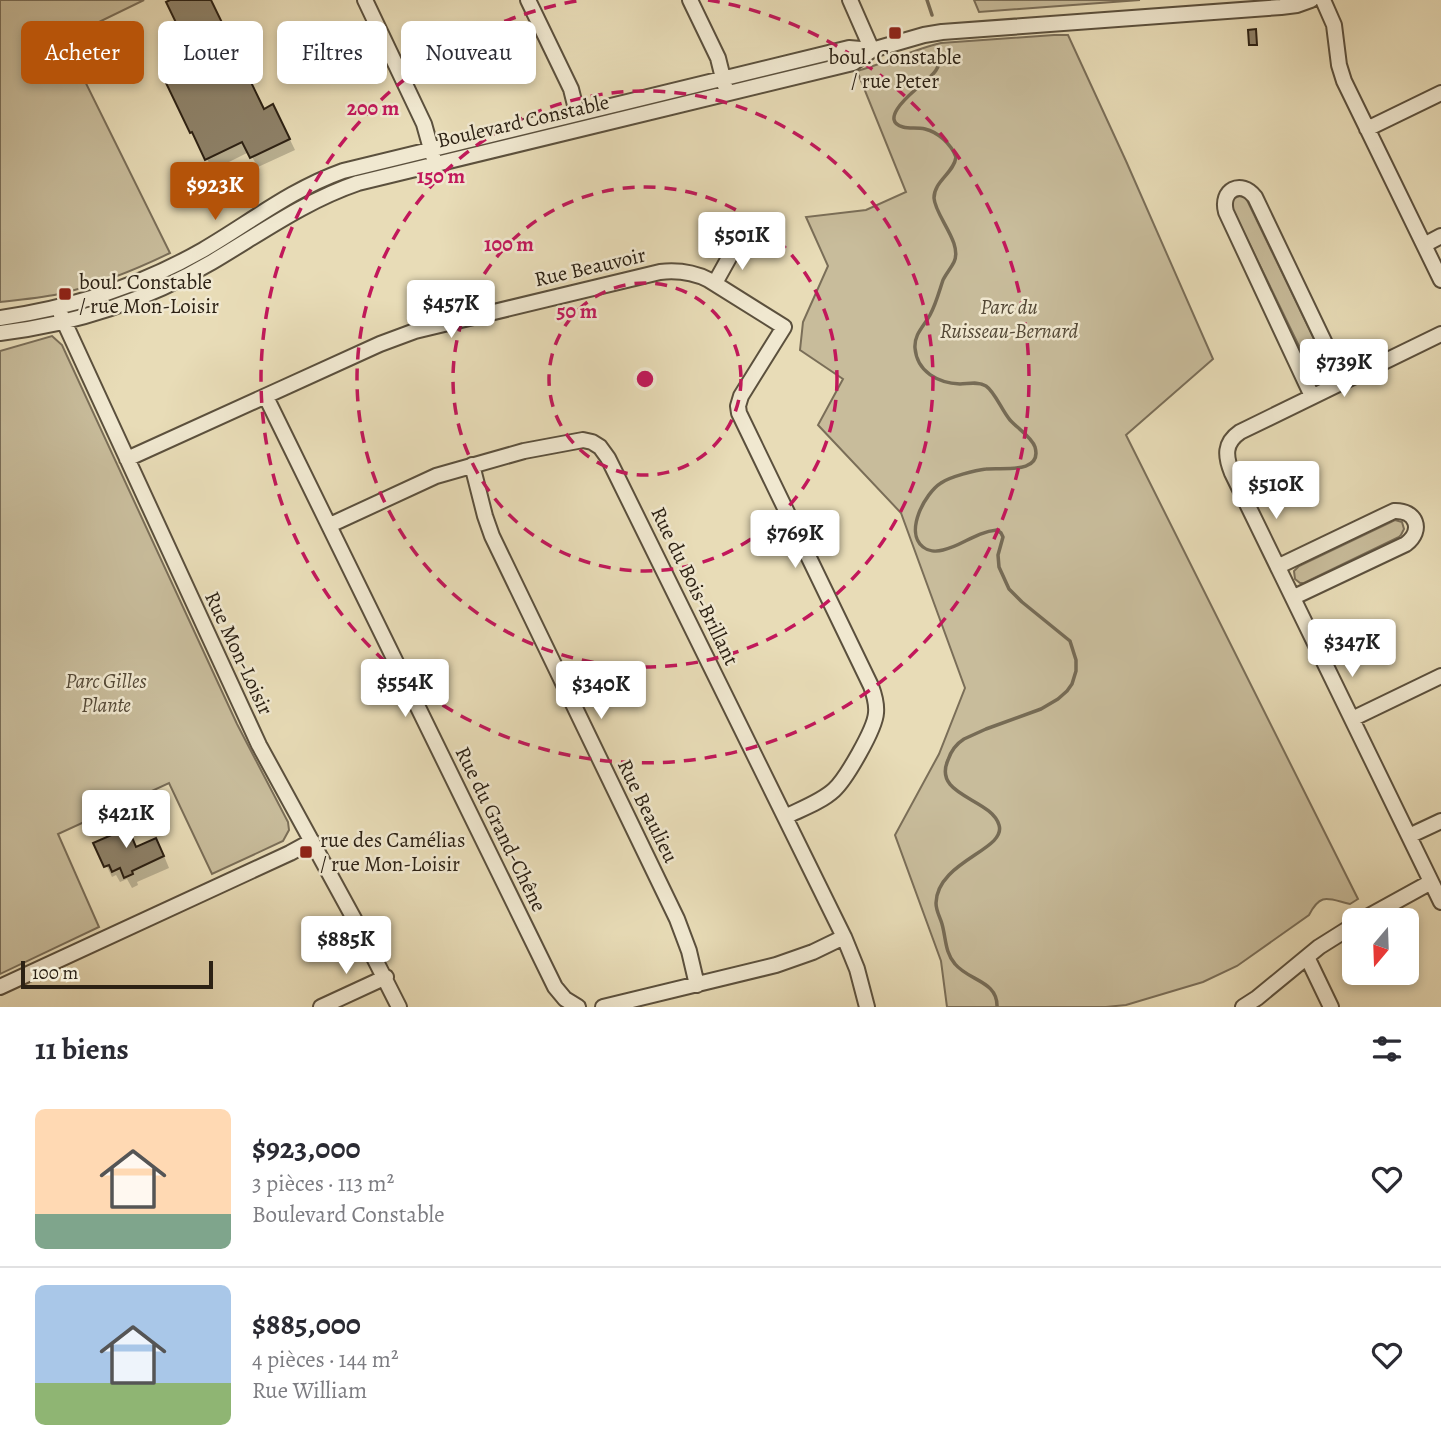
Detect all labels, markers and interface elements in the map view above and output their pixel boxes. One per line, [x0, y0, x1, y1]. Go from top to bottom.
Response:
chip: Acheter [21, 21, 144, 84]
chip: Louer [158, 21, 263, 84]
chip: Filtres [277, 21, 387, 84]
chip: Nouveau [401, 21, 536, 84]
marker: boul. Constable / rue Peter [887, 25, 903, 41]
place label: boul. Constable / rue Peter [829, 43, 961, 95]
street label: Boulevard Constable [434, 88, 612, 154]
text: 200 m [347, 94, 400, 122]
pin: $923K [166, 162, 264, 222]
text: 150 m [417, 162, 466, 190]
text: $923K [186, 169, 244, 200]
pin: $501K [693, 212, 791, 272]
text: $501K [714, 219, 770, 250]
text: 100 m [484, 230, 534, 258]
street label: Rue Beauvoir [532, 241, 648, 293]
place label: boul. Constable / rue Mon-Loisir [79, 268, 219, 320]
pin: $457K [402, 280, 500, 340]
marker: boul. Constable / rue Mon-Loisir [57, 286, 73, 302]
text: $457K [423, 287, 479, 318]
park label: Parc du Ruisseau-Bernard [940, 293, 1079, 345]
text: 50 m [557, 297, 598, 325]
pin: $739K [1295, 340, 1393, 399]
text: $739K [1316, 346, 1372, 377]
centre of rings [633, 367, 657, 391]
pin: $510K [1227, 462, 1325, 521]
text: $510K [1248, 468, 1304, 499]
street label: Rue du Bois-Brillant [644, 502, 746, 670]
pin: $769K [746, 510, 844, 570]
text: $769K [766, 517, 824, 548]
street label: Rue Mon-Loisir [198, 587, 280, 719]
pin: $347K [1303, 620, 1401, 679]
text: $347K [1324, 626, 1380, 657]
pin: $554K [356, 660, 454, 719]
pin: $340K [552, 662, 650, 721]
text: $554K [377, 666, 433, 697]
park label: Parc Gilles Plante [65, 667, 147, 719]
text: $340K [572, 668, 630, 699]
street label: Rue du Grand-Chêne [449, 742, 553, 916]
street label: Rue Beaulieu [611, 755, 685, 868]
pin: $421K [77, 790, 175, 850]
text: $421K [98, 797, 154, 828]
place label: rue des Camélias / rue Mon-Loisir [320, 826, 465, 878]
marker: rue des Camélias / rue Mon-Loisir [298, 844, 314, 860]
north arrow [1342, 908, 1419, 985]
map controls [1342, 908, 1419, 985]
pin: $885K [297, 916, 395, 976]
text: $885K [317, 923, 375, 954]
scale bar [21, 958, 214, 990]
text: 100 m [32, 960, 78, 986]
text: 11 biens [35, 1029, 129, 1069]
icon: filters [1368, 1030, 1406, 1068]
text: $923,000 [252, 1128, 361, 1168]
icon: home [91, 1137, 175, 1221]
icon: heart [1368, 1160, 1406, 1198]
text: 3 pièces · 113 m² [252, 1168, 394, 1199]
text: Boulevard Constable [252, 1199, 445, 1230]
text: $885,000 [252, 1304, 361, 1344]
icon: home [91, 1313, 175, 1397]
icon: heart [1368, 1336, 1406, 1374]
text: 4 pièces · 144 m² [252, 1344, 399, 1375]
text: Rue William [252, 1375, 367, 1406]

